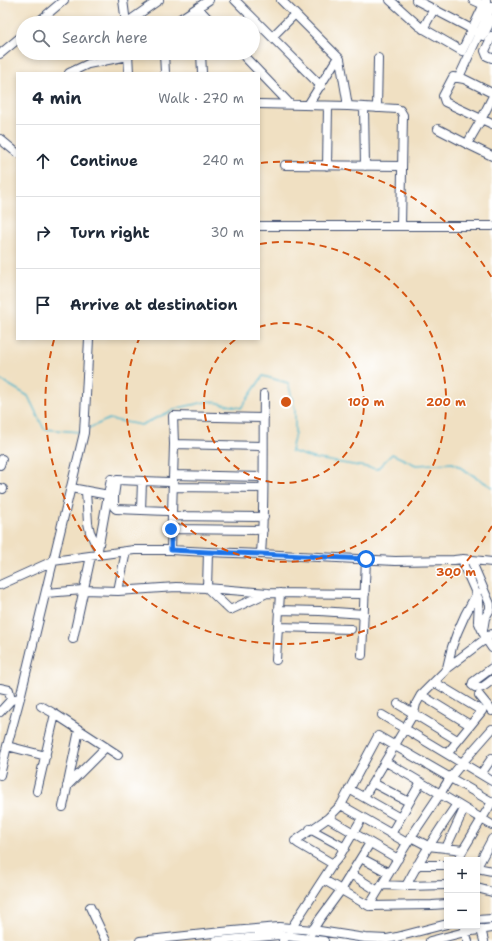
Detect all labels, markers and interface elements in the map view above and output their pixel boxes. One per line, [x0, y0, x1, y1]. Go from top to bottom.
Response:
search box [16, 16, 260, 60]
icon: search [30, 27, 52, 49]
text: Search here [62, 28, 148, 48]
text: 4 min [32, 87, 82, 109]
text: Walk · 270 m [158, 90, 244, 107]
icon: ahead [32, 150, 54, 172]
text: Continue [70, 151, 138, 171]
text: 240 m [202, 152, 244, 169]
icon: right [32, 222, 54, 244]
text: Turn right [70, 223, 150, 243]
text: 30 m [210, 224, 244, 241]
icon: arrive [32, 294, 54, 316]
text: Arrive at destination [70, 295, 238, 315]
text: 100 m [348, 394, 385, 410]
text: 200 m [426, 394, 466, 410]
centre of rings [279, 395, 293, 409]
route end [162, 520, 180, 538]
route start [357, 550, 375, 568]
text: 300 m [436, 564, 476, 580]
map controls [444, 857, 480, 929]
button: + [444, 857, 480, 893]
button: − [444, 893, 480, 929]

